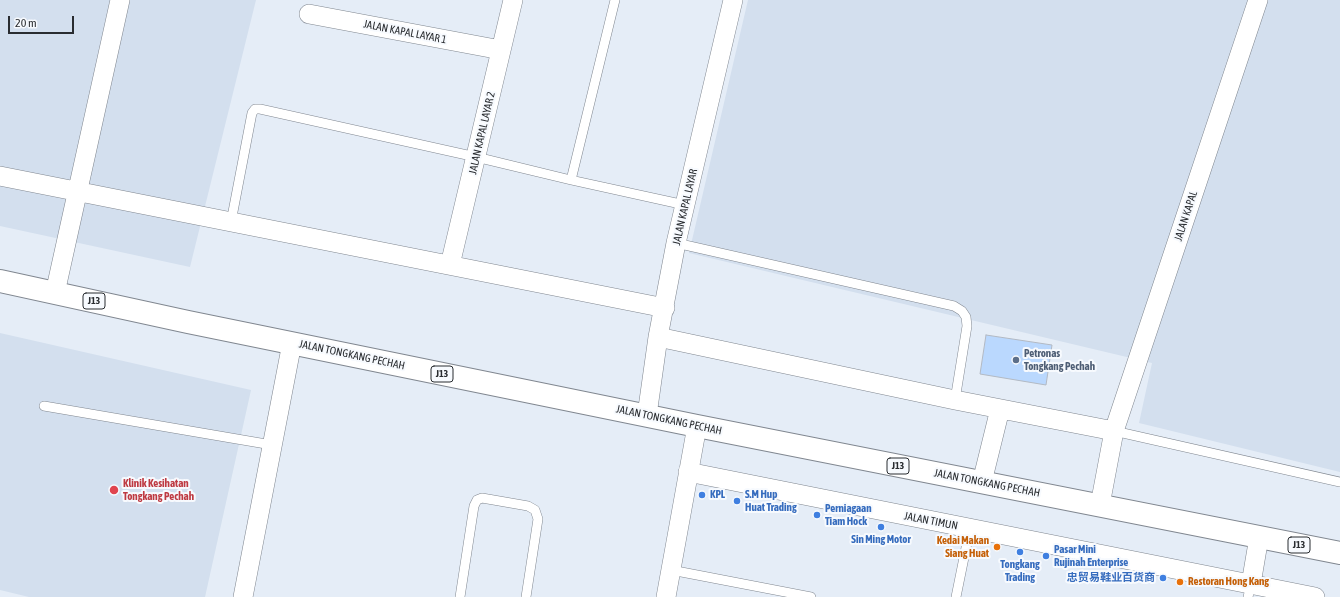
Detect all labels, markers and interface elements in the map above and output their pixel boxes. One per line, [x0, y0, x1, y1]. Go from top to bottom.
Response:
scale bar [10, 8, 76, 34]
text: 20 m [15, 16, 37, 30]
street label: JALAN KAPAL LAYAR 1 [362, 17, 448, 47]
street label: JALAN KAPAL LAYAR 2 [466, 90, 498, 176]
street label: JALAN KAPAL LAYAR [670, 168, 700, 246]
street label: JALAN KAPAL [1172, 189, 1200, 243]
road number: J13 [83, 293, 105, 309]
street label: JALAN TONGKANG PECHAH [298, 337, 406, 373]
place label: Petronas Tongkang Pechah [1024, 347, 1095, 373]
marker: Petronas Tongkang Pechah [1011, 355, 1021, 365]
road number: J13 [431, 366, 453, 382]
street label: JALAN TONGKANG PECHAH [615, 402, 723, 438]
road number: J13 [887, 458, 909, 474]
street label: JALAN TONGKANG PECHAH [933, 466, 1041, 500]
place label: Klinik Kesihatan Tongkang Pechah [123, 477, 194, 503]
marker: Klinik Kesihatan Tongkang Pechah [108, 484, 120, 496]
place label: KPL [710, 488, 725, 502]
place label: S.M Hup Huat Trading [745, 488, 797, 514]
marker: KPL [697, 490, 707, 500]
marker: S.M Hup Huat Trading [732, 496, 742, 506]
place label: Perniagaan Tiam Hock [825, 502, 872, 528]
street label: JALAN TIMUN [903, 509, 959, 533]
marker: Perniagaan Tiam Hock [812, 510, 822, 520]
marker: Sin Ming Motor [876, 522, 886, 532]
place label: Sin Ming Motor [851, 533, 911, 547]
place label: Kedai Makan Siang Huat [937, 534, 989, 560]
road number: J13 [1288, 537, 1310, 553]
marker: Kedai Makan Siang Huat [992, 542, 1002, 552]
place label: Pasar Mini Rujinah Enterprise [1054, 543, 1128, 569]
marker: Tongkang Trading [1015, 547, 1025, 557]
marker: Pasar Mini Rujinah Enterprise [1041, 551, 1051, 561]
place label: Tongkang Trading [1000, 558, 1040, 584]
place label: 忠贸易鞋业百货商 [1067, 571, 1155, 585]
marker: 忠贸易鞋业百货商 [1158, 573, 1168, 583]
place label: Restoran Hong Kang [1188, 575, 1269, 589]
marker: Restoran Hong Kang [1175, 577, 1185, 587]

